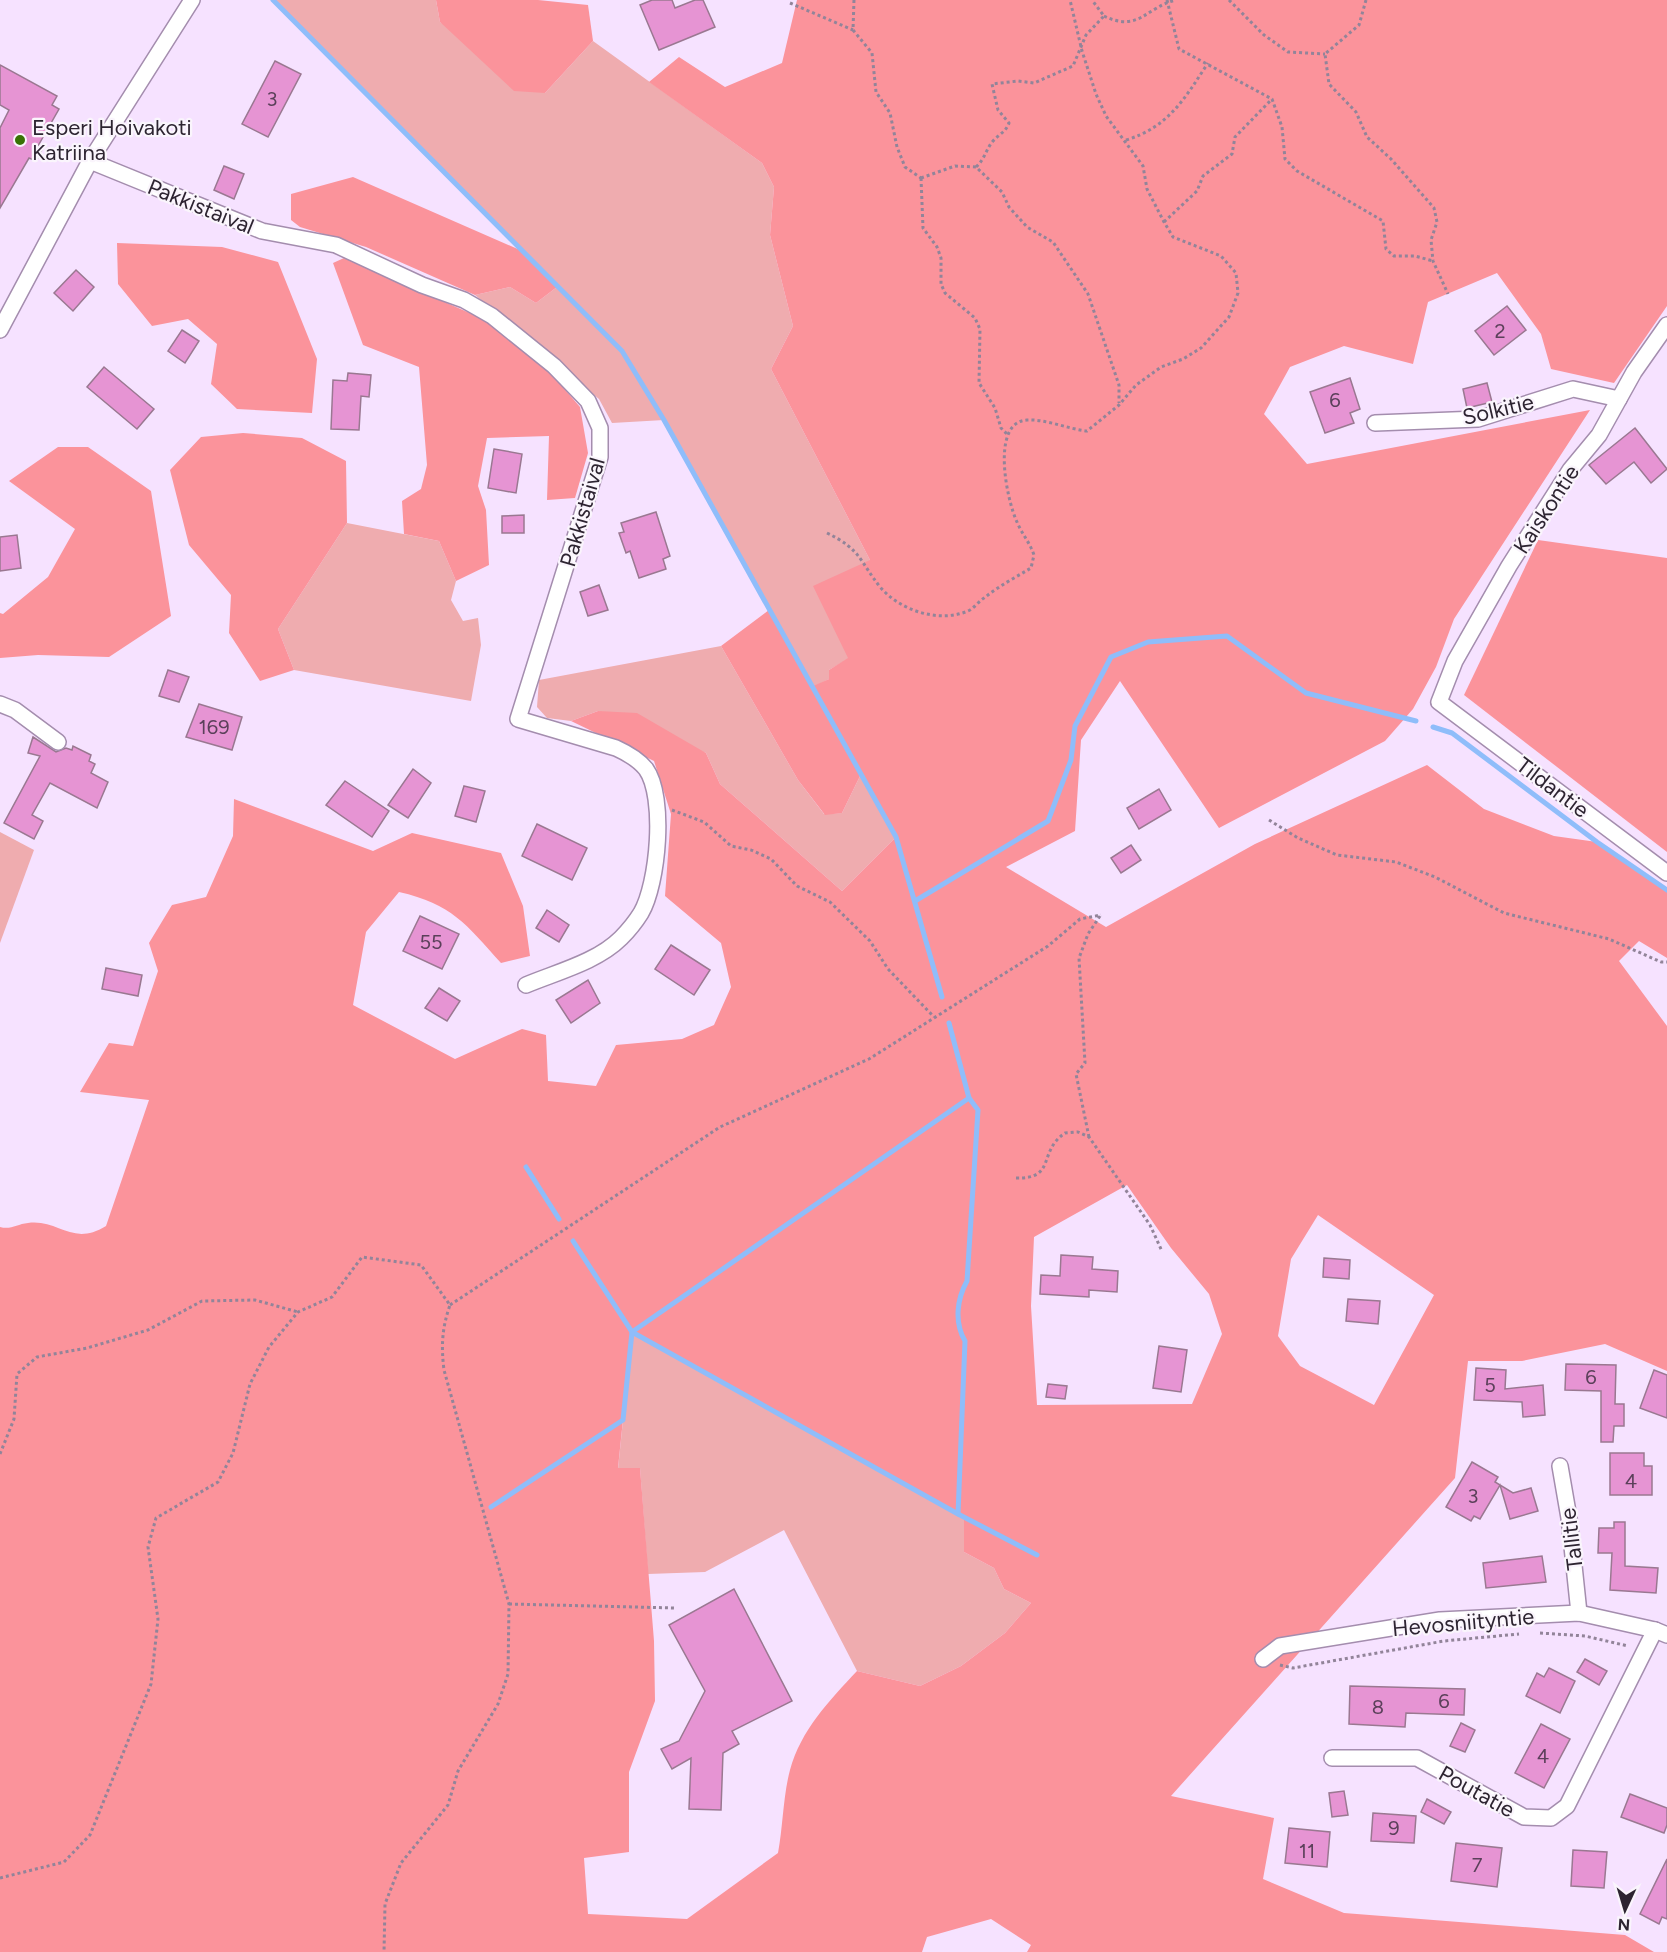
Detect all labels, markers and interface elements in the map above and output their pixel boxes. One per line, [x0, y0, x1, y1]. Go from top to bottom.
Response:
house number: 3 [267, 87, 277, 111]
place label: Esperi Hoivakoti Katriina [32, 114, 192, 166]
marker: Esperi Hoivakoti Katriina [13, 133, 27, 147]
street label: Pakkistaival [144, 173, 258, 240]
house number: 2 [1494, 319, 1506, 343]
house number: 6 [1329, 388, 1341, 412]
street label: Solkitie [1460, 388, 1536, 431]
street label: Pakkistaival [554, 454, 611, 570]
street label: Kaiskontie [1508, 460, 1585, 559]
house number: 169 [199, 715, 229, 739]
street label: Tildantie [1511, 751, 1594, 823]
house number: 55 [420, 930, 443, 954]
house number: 6 [1585, 1365, 1597, 1389]
house number: 5 [1484, 1373, 1496, 1397]
house number: 4 [1625, 1469, 1637, 1493]
house number: 3 [1468, 1484, 1478, 1508]
street label: Tallitie [1554, 1506, 1589, 1571]
street label: Hevosniityntie [1391, 1603, 1535, 1642]
house number: 6 [1438, 1689, 1450, 1713]
house number: 8 [1372, 1695, 1384, 1719]
house number: 4 [1537, 1744, 1549, 1768]
street label: Poutatie [1434, 1760, 1519, 1823]
house number: 9 [1388, 1816, 1400, 1840]
house number: 11 [1299, 1839, 1315, 1863]
house number: 7 [1472, 1853, 1483, 1877]
north arrow [1595, 1880, 1655, 1940]
text: N [1617, 1915, 1631, 1934]

